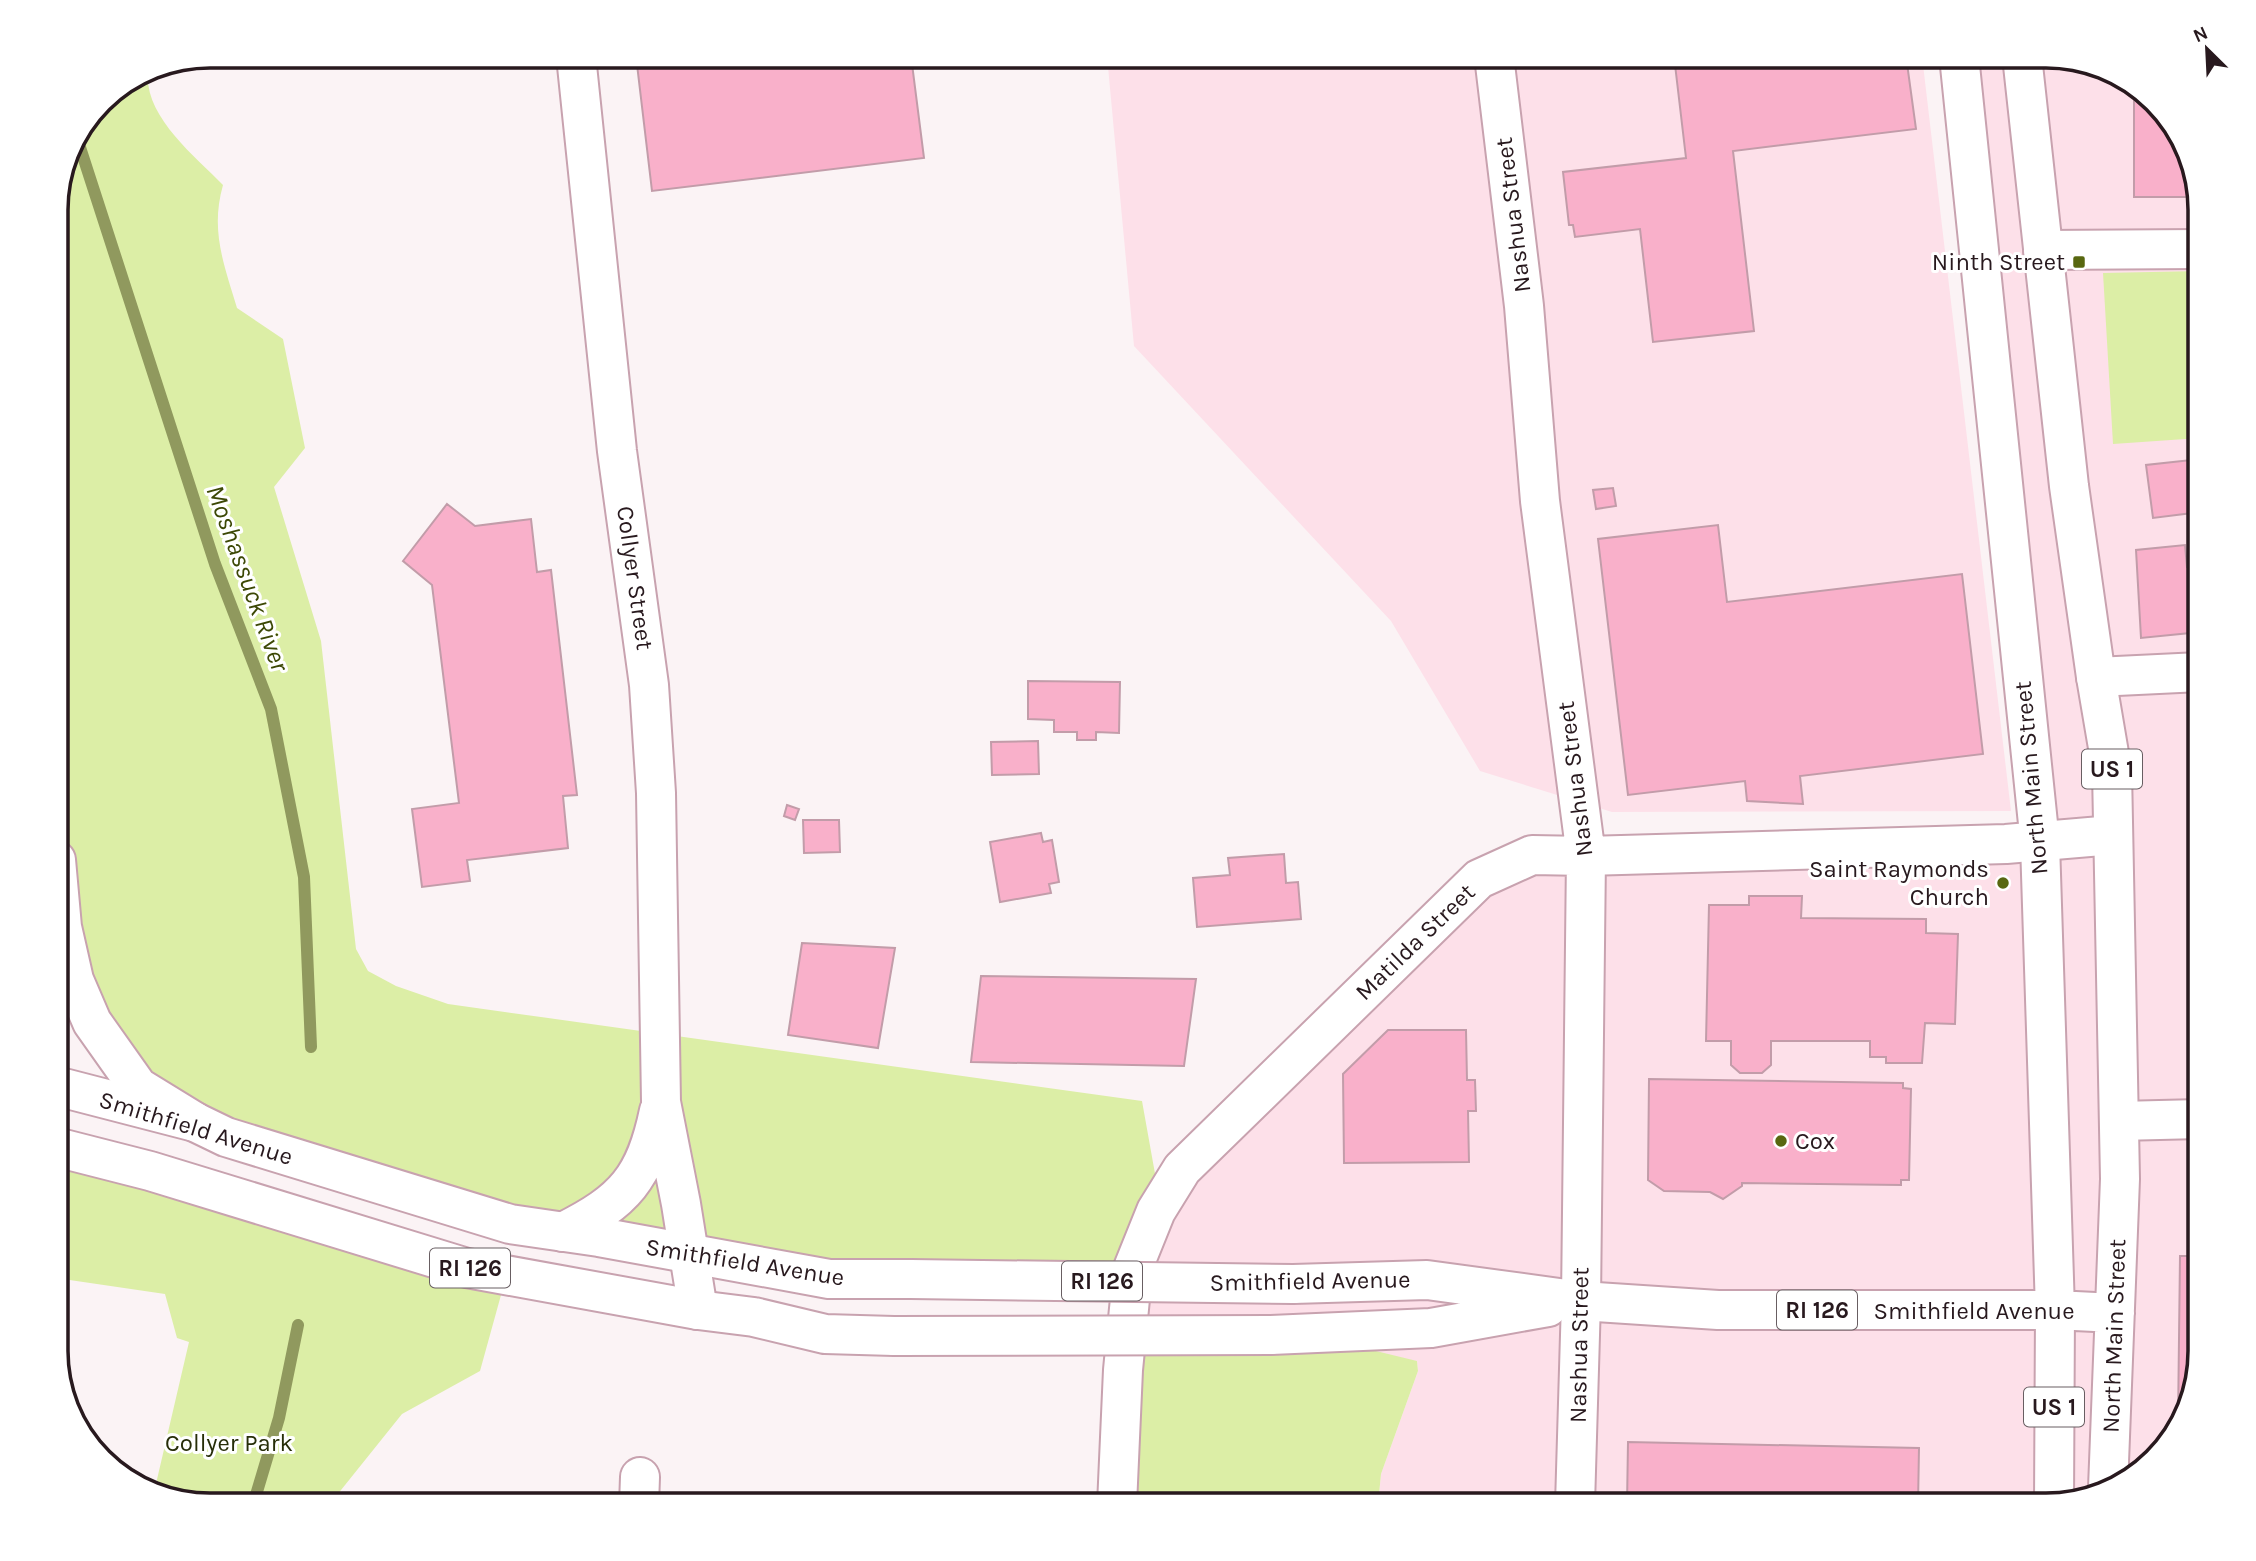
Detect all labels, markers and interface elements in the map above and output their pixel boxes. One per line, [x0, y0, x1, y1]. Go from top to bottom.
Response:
north arrow [2172, 14, 2242, 84]
text: N [2190, 22, 2211, 47]
street label: Nashua Street [1490, 136, 1536, 294]
place label: Ninth Street [1932, 248, 2065, 276]
marker: Ninth Street [2071, 254, 2087, 270]
water label: Moshassuck River [199, 481, 296, 676]
street label: Collyer Street [611, 504, 659, 652]
street label: North Main Street [2009, 680, 2053, 876]
street label: Nashua Street [1552, 700, 1598, 858]
road number: US 1 [2082, 750, 2142, 789]
place label: Saint Raymonds Church [1809, 855, 1989, 911]
marker: Saint Raymonds Church [1995, 875, 2011, 891]
street label: Matilda Street [1349, 878, 1481, 1006]
street label: Smithfield Avenue [96, 1085, 296, 1171]
place label: Cox [1795, 1127, 1835, 1155]
marker: Cox [1773, 1133, 1789, 1149]
street label: Smithfield Avenue [644, 1232, 846, 1292]
street label: North Main Street [2097, 1238, 2131, 1434]
road number: RI 126 [430, 1248, 510, 1288]
road number: RI 126 [1062, 1262, 1142, 1300]
street label: Smithfield Avenue [1209, 1265, 1411, 1297]
street label: Nashua Street [1564, 1267, 1594, 1423]
road number: RI 126 [1777, 1290, 1857, 1330]
street label: Smithfield Avenue [1874, 1297, 2074, 1325]
road number: US 1 [2024, 1388, 2084, 1426]
park label: Collyer Park [165, 1429, 293, 1457]

